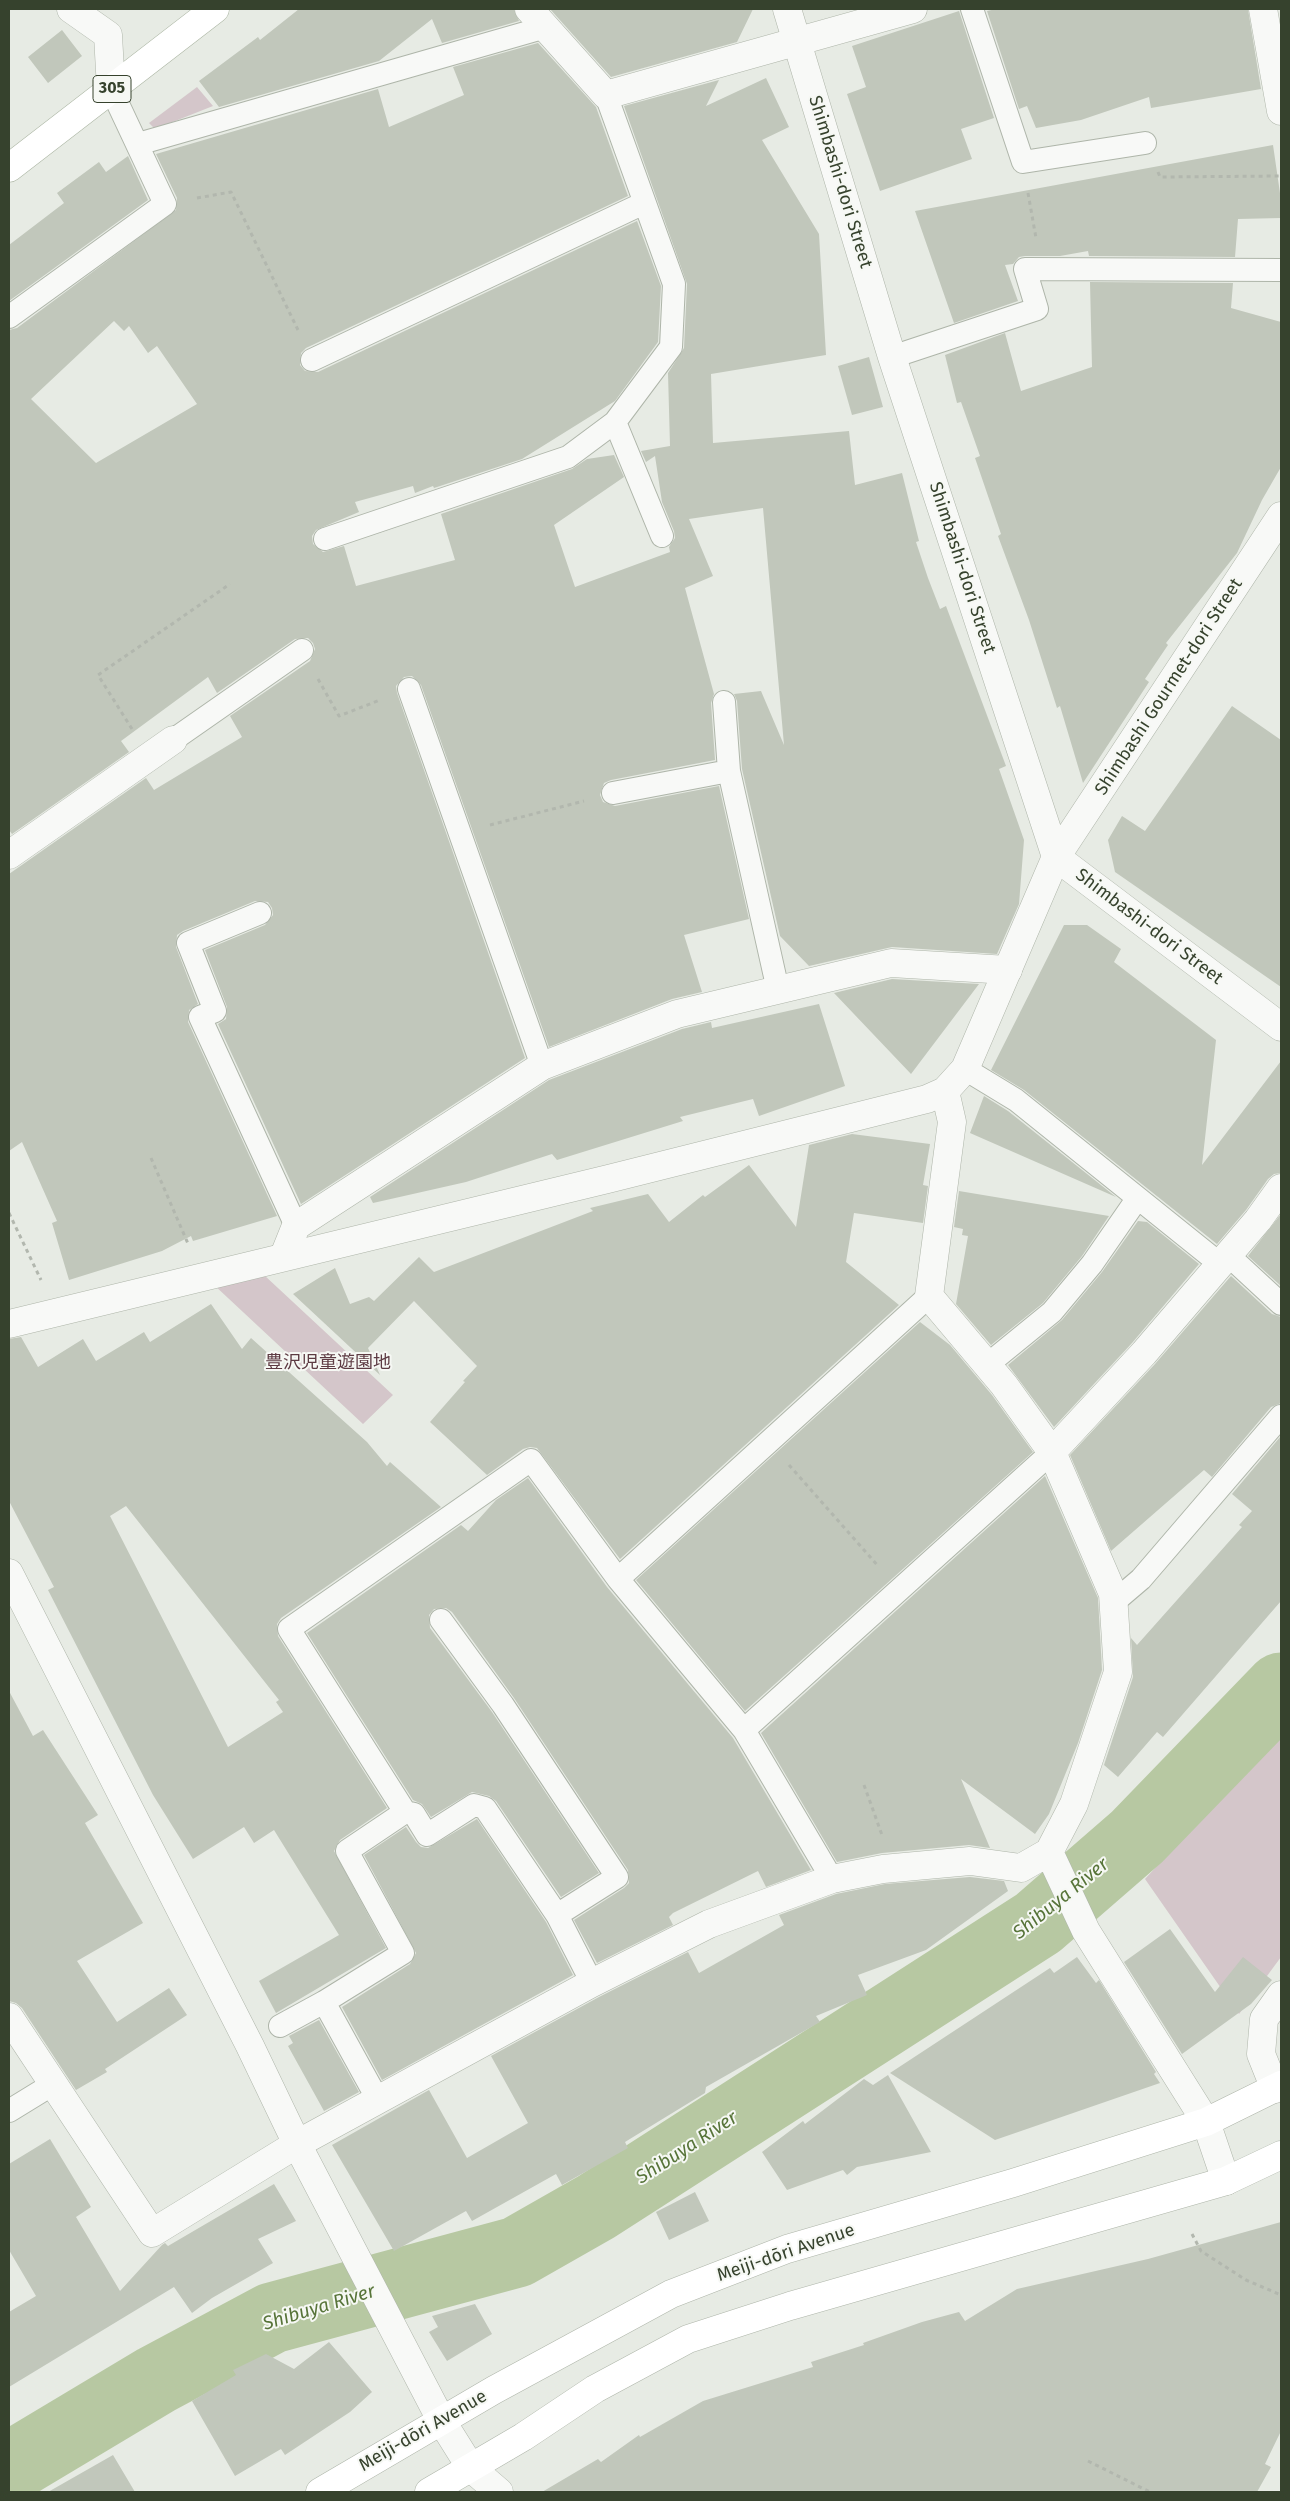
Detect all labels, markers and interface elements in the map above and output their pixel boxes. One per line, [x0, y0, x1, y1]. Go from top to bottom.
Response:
road number: 305 [93, 76, 131, 102]
street label: Shimbashi-dori Street [803, 93, 877, 271]
street label: Shimbashi-dori Street [924, 479, 1000, 657]
street label: Shimbashi Gourmet-dori Street [1091, 575, 1247, 799]
street label: Shimbashi-dori Street [1071, 864, 1227, 990]
park label: 豊沢児童遊園地 [265, 1352, 391, 1374]
water label: Shibuya River [1009, 1854, 1113, 1944]
water label: Shibuya River [632, 2107, 742, 2189]
street label: Meiji-dōri Avenue [714, 2219, 858, 2287]
water label: Shibuya River [260, 2280, 378, 2336]
street label: Meiji-dōri Avenue [355, 2386, 491, 2476]

